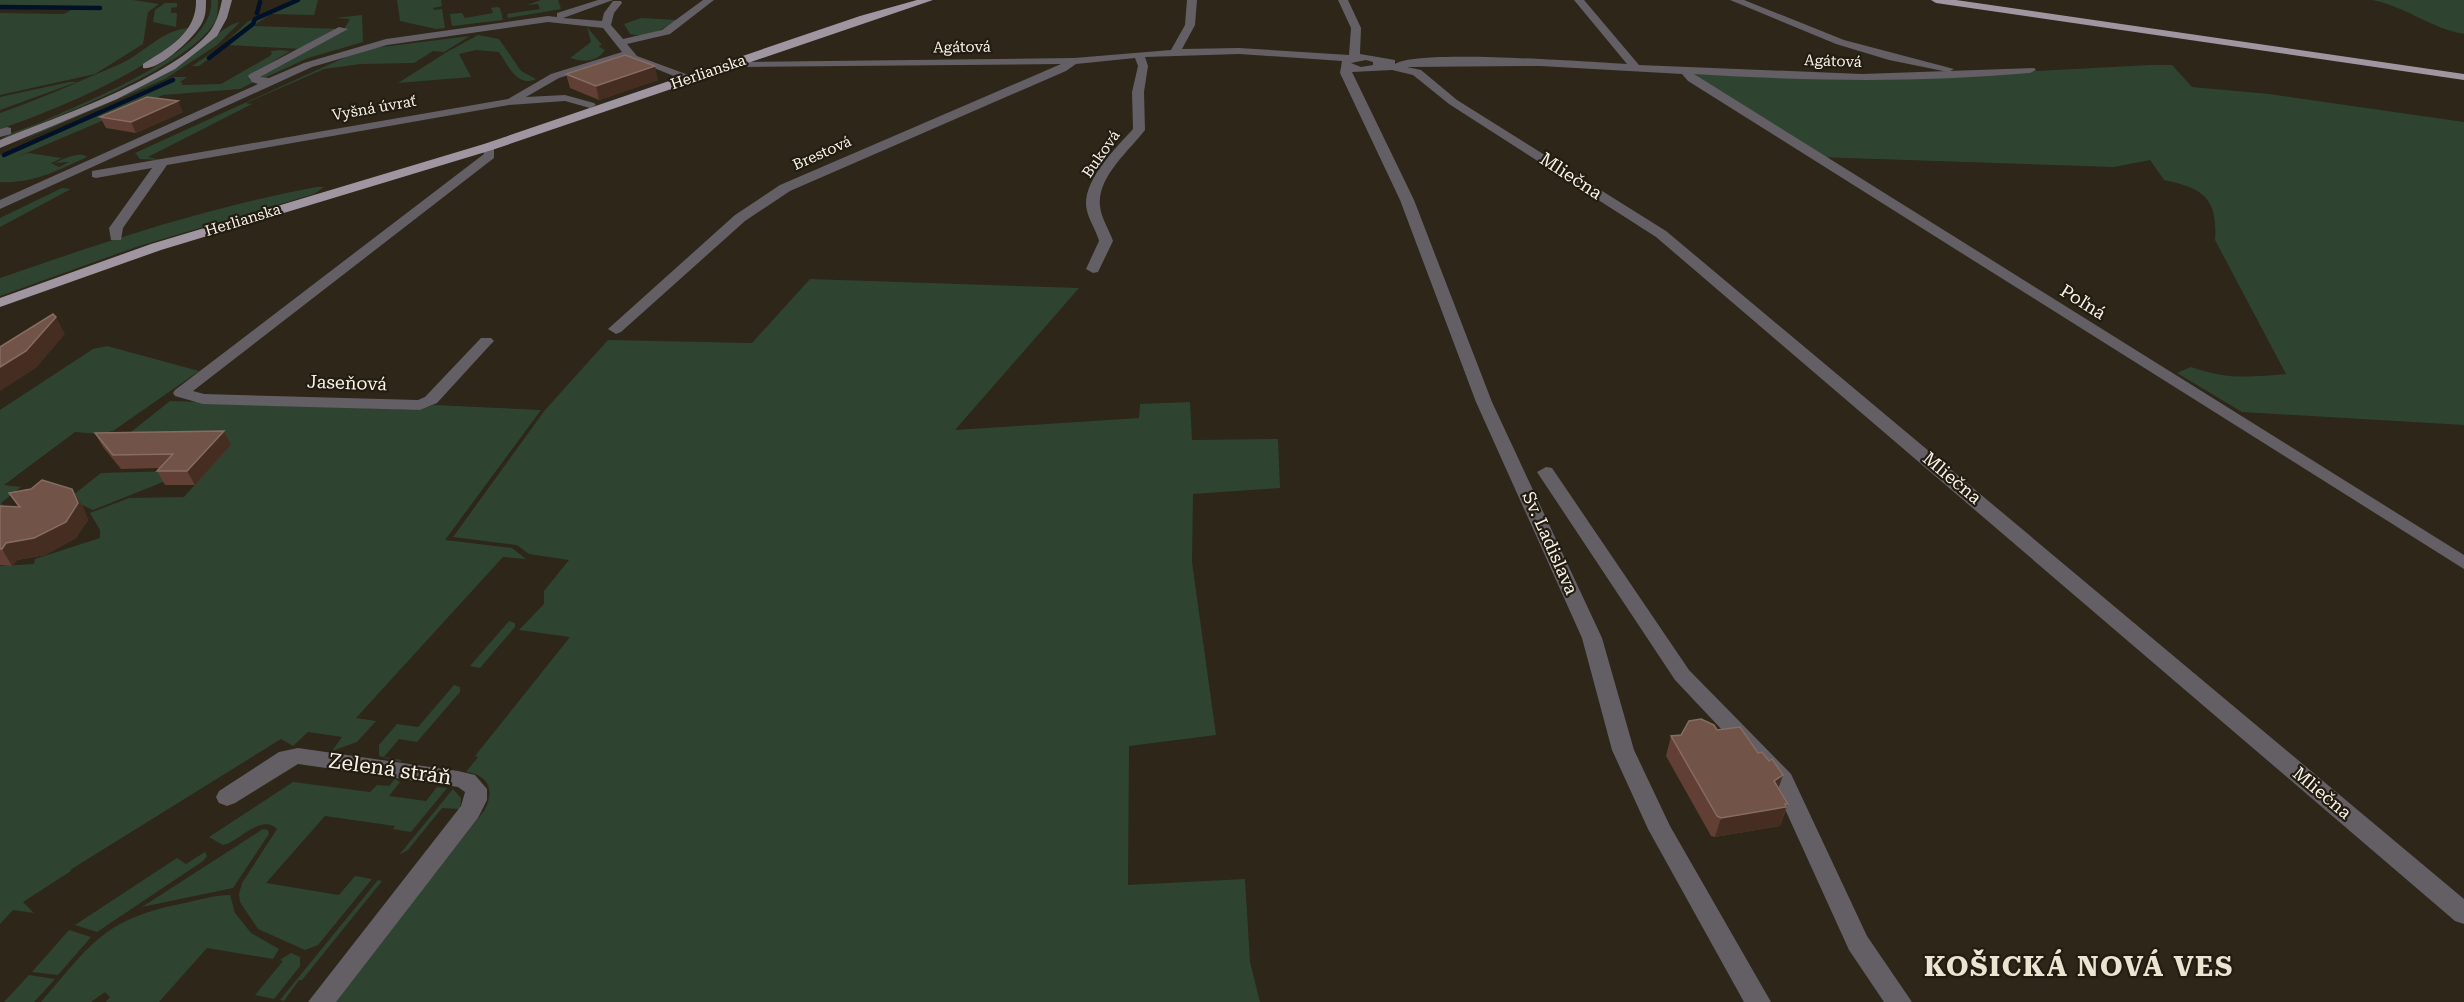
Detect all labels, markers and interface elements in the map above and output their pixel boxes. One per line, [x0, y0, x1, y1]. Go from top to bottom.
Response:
street label: Agátová [933, 37, 991, 57]
street label: Herlianska [668, 51, 748, 93]
street label: Agátová [1804, 51, 1862, 71]
street label: Vyšná úvrať [331, 92, 418, 124]
street label: Buková [1078, 127, 1124, 181]
street label: Brestová [790, 132, 854, 174]
street label: Mliečna [1536, 148, 1606, 204]
street label: Herlianska [203, 200, 283, 240]
street label: Poľná [2057, 280, 2110, 324]
street label: Jaseňová [307, 371, 388, 394]
street label: Mliečna [1919, 447, 1986, 508]
street label: Sv. Ladislava [1518, 488, 1583, 598]
street label: Zelená stráň [327, 748, 454, 790]
street label: Mliečna [2289, 762, 2356, 823]
district label: KOŠICKÁ NOVÁ VES [1924, 949, 2234, 983]

